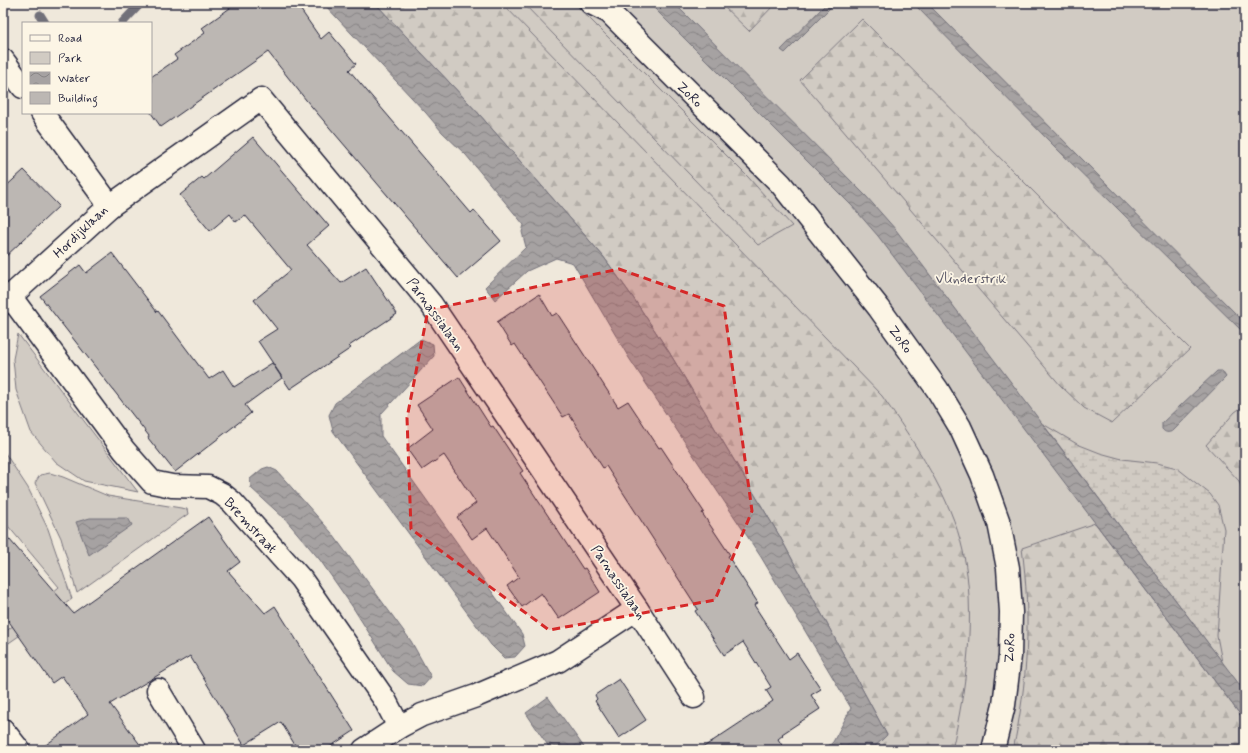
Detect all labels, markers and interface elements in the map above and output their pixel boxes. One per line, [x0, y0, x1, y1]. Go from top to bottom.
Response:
legend [22, 22, 152, 114]
text: Road [58, 31, 82, 47]
text: Park [58, 51, 82, 67]
text: Water [58, 71, 90, 87]
street label: ZoRo [672, 78, 707, 112]
text: Building [58, 91, 98, 108]
street label: Hordijklaan [50, 201, 112, 262]
park label: Vlinderstrik [936, 270, 1007, 288]
street label: Parnassialaan [403, 274, 468, 355]
street label: ZoRo [884, 322, 916, 357]
street label: Bremstraat [220, 494, 281, 557]
street label: Parnassialaan [587, 542, 650, 623]
street label: ZoRo [1000, 632, 1020, 664]

